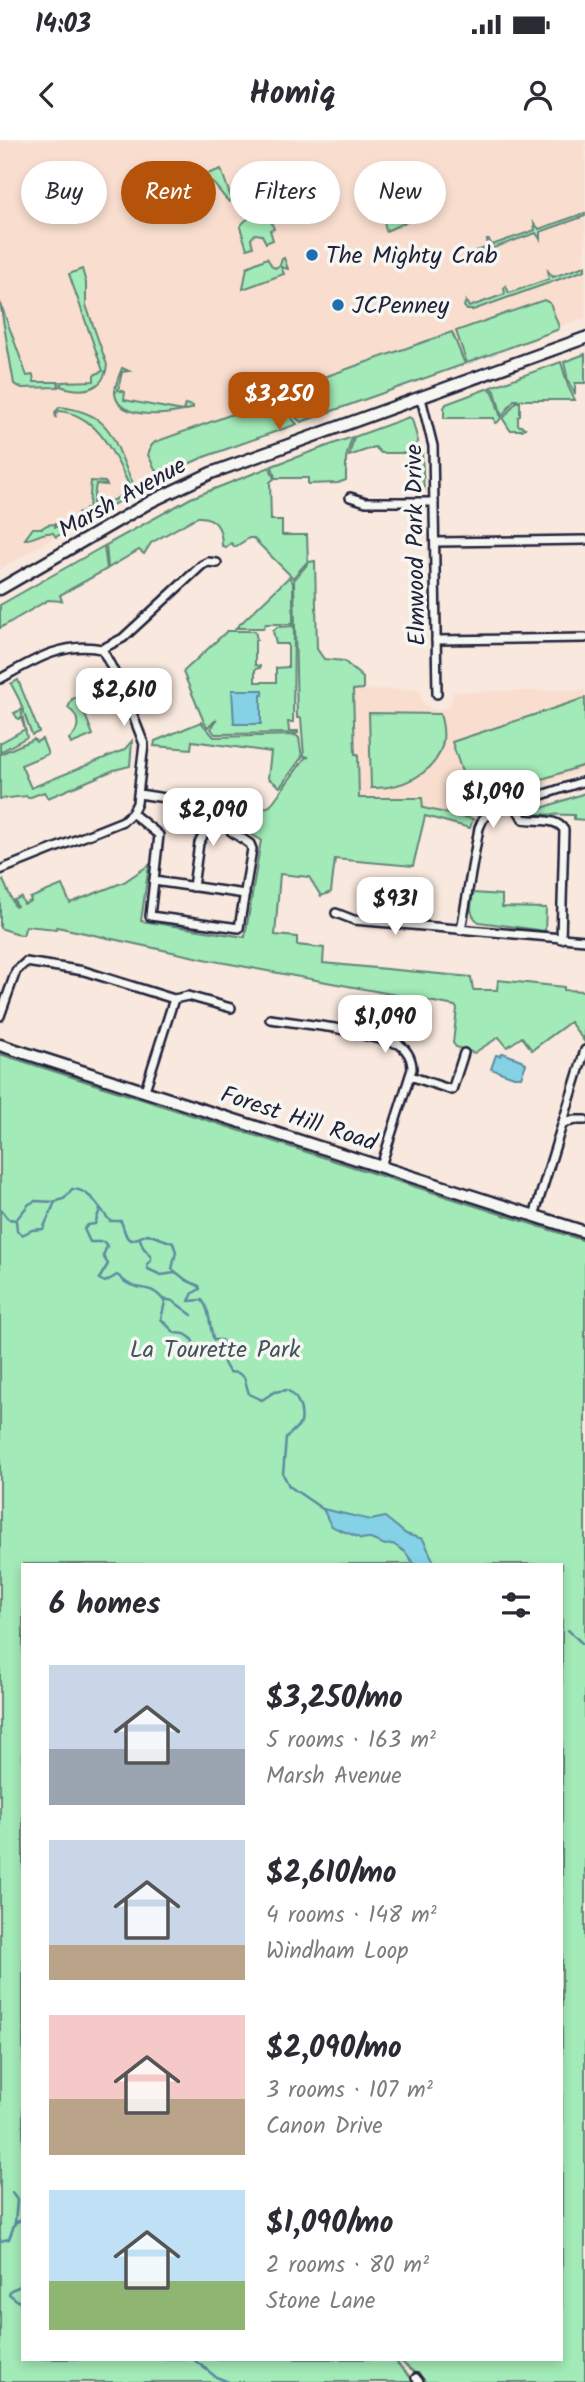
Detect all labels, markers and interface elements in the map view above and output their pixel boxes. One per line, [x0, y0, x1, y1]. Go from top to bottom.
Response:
text: 14:03 [35, 4, 91, 46]
text: Homiq [249, 69, 336, 120]
icon: back [28, 76, 66, 114]
icon: person [519, 76, 557, 114]
chip: Buy [21, 161, 107, 224]
chip: Rent [121, 161, 216, 224]
chip: Filters [230, 161, 340, 224]
chip: New [354, 161, 446, 224]
place label: The Mighty Crab [326, 237, 498, 276]
marker: The Mighty Crab [304, 247, 320, 263]
place label: JCPenney [352, 287, 450, 326]
marker: JCPenney [330, 297, 346, 313]
pin: $3,250 [222, 372, 336, 432]
text: $3,250 [244, 377, 314, 413]
street label: Elmwood Park Drive [395, 444, 438, 646]
street label: Marsh Avenue [51, 447, 194, 550]
pin: $2,610 [67, 668, 181, 728]
text: $2,610 [92, 673, 156, 709]
pin: $1,090 [436, 770, 550, 830]
text: $1,090 [462, 775, 524, 811]
pin: $2,090 [156, 788, 270, 848]
text: $2,090 [179, 793, 247, 829]
pin: $931 [354, 878, 436, 937]
text: $931 [373, 882, 417, 918]
pin: $1,090 [328, 996, 442, 1055]
text: $1,090 [354, 1000, 416, 1036]
street label: Forest Hill Road [215, 1076, 383, 1163]
park label: La Tourette Park [130, 1331, 301, 1370]
text: 6 homes [49, 1581, 161, 1629]
icon: filters [497, 1586, 535, 1624]
text: $3,250/mo [266, 1675, 403, 1723]
icon: home [105, 1693, 189, 1777]
text: 5 rooms · 163 m² [266, 1723, 436, 1759]
text: Marsh Avenue [266, 1759, 402, 1795]
text: $2,610/mo [266, 1850, 397, 1898]
icon: home [105, 1868, 189, 1952]
text: 4 rooms · 148 m² [266, 1898, 437, 1934]
text: Windham Loop [266, 1934, 408, 1970]
text: $2,090/mo [266, 2025, 402, 2073]
icon: home [105, 2043, 189, 2127]
text: 3 rooms · 107 m² [266, 2073, 433, 2109]
text: Canon Drive [266, 2109, 383, 2145]
text: $1,090/mo [266, 2200, 393, 2248]
icon: home [105, 2218, 189, 2302]
text: 2 rooms · 80 m² [266, 2248, 429, 2284]
text: Stone Lane [266, 2284, 375, 2320]

